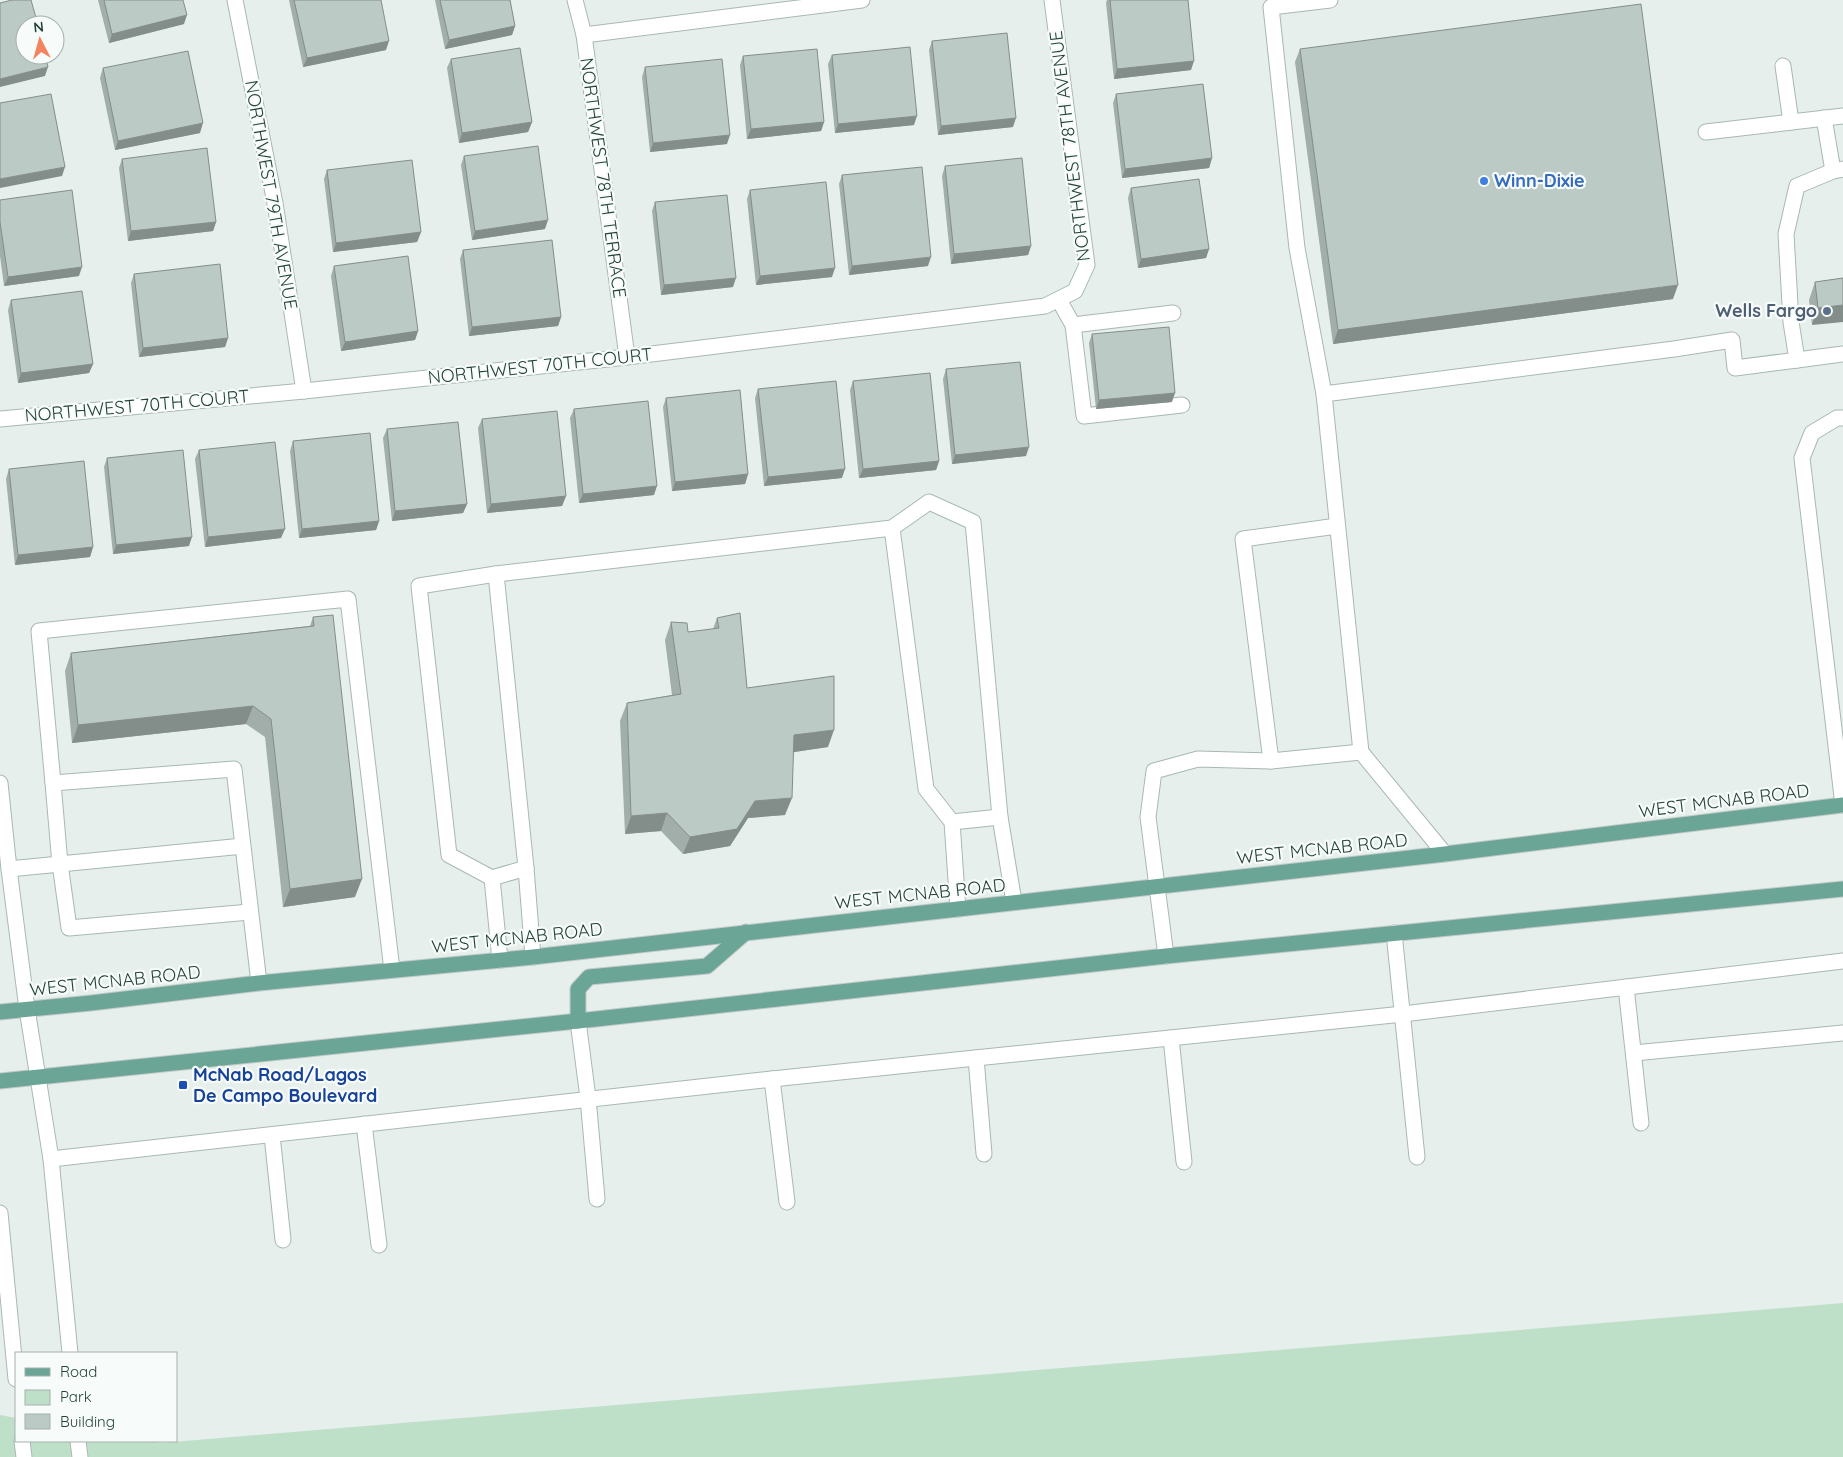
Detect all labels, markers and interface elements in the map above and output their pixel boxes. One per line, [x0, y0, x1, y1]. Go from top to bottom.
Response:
north arrow [15, 15, 65, 65]
text: N [33, 18, 45, 37]
street label: NORTHWEST 78TH AVENUE [1044, 29, 1095, 263]
street label: NORTHWEST 78TH TERRACE [575, 56, 632, 300]
street label: NORTHWEST 79TH AVENUE [240, 78, 303, 311]
place label: Winn-Dixie [1494, 169, 1585, 192]
marker: Winn-Dixie [1478, 175, 1490, 187]
place label: Wells Fargo [1715, 299, 1817, 322]
marker: Wells Fargo [1821, 305, 1833, 317]
street label: NORTHWEST 70TH COURT [427, 342, 653, 389]
street label: NORTHWEST 70TH COURT [24, 384, 250, 427]
street label: WEST MCNAB ROAD [1637, 779, 1811, 822]
street label: WEST MCNAB ROAD [1235, 828, 1409, 869]
street label: WEST MCNAB ROAD [833, 873, 1007, 914]
street label: WEST MCNAB ROAD [430, 917, 604, 958]
street label: WEST MCNAB ROAD [28, 960, 202, 1001]
place label: McNab Road/Lagos De Campo Boulevard [193, 1063, 377, 1107]
marker: McNab Road/Lagos De Campo Boulevard [177, 1079, 189, 1091]
legend [15, 1352, 178, 1442]
text: Road [60, 1362, 97, 1381]
text: Park [60, 1387, 92, 1406]
text: Building [60, 1412, 115, 1431]

